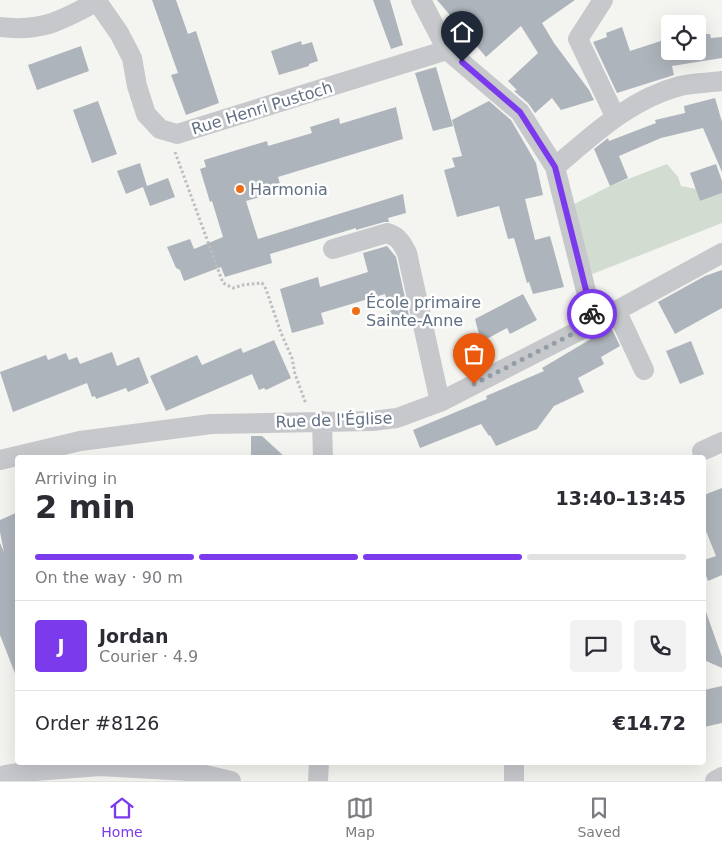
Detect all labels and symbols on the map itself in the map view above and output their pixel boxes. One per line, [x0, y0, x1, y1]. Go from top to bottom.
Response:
pin [441, 11, 483, 62]
street label: Rue Henri Pustoch [189, 78, 335, 138]
place label: Harmonia [250, 180, 328, 199]
marker: Harmonia [234, 183, 246, 195]
courier [567, 289, 617, 339]
place label: École primaire Sainte-Anne [366, 293, 481, 330]
marker: École primaire Sainte-Anne [350, 305, 362, 317]
pin [453, 333, 495, 384]
street label: Rue de l'Église [275, 408, 393, 432]

